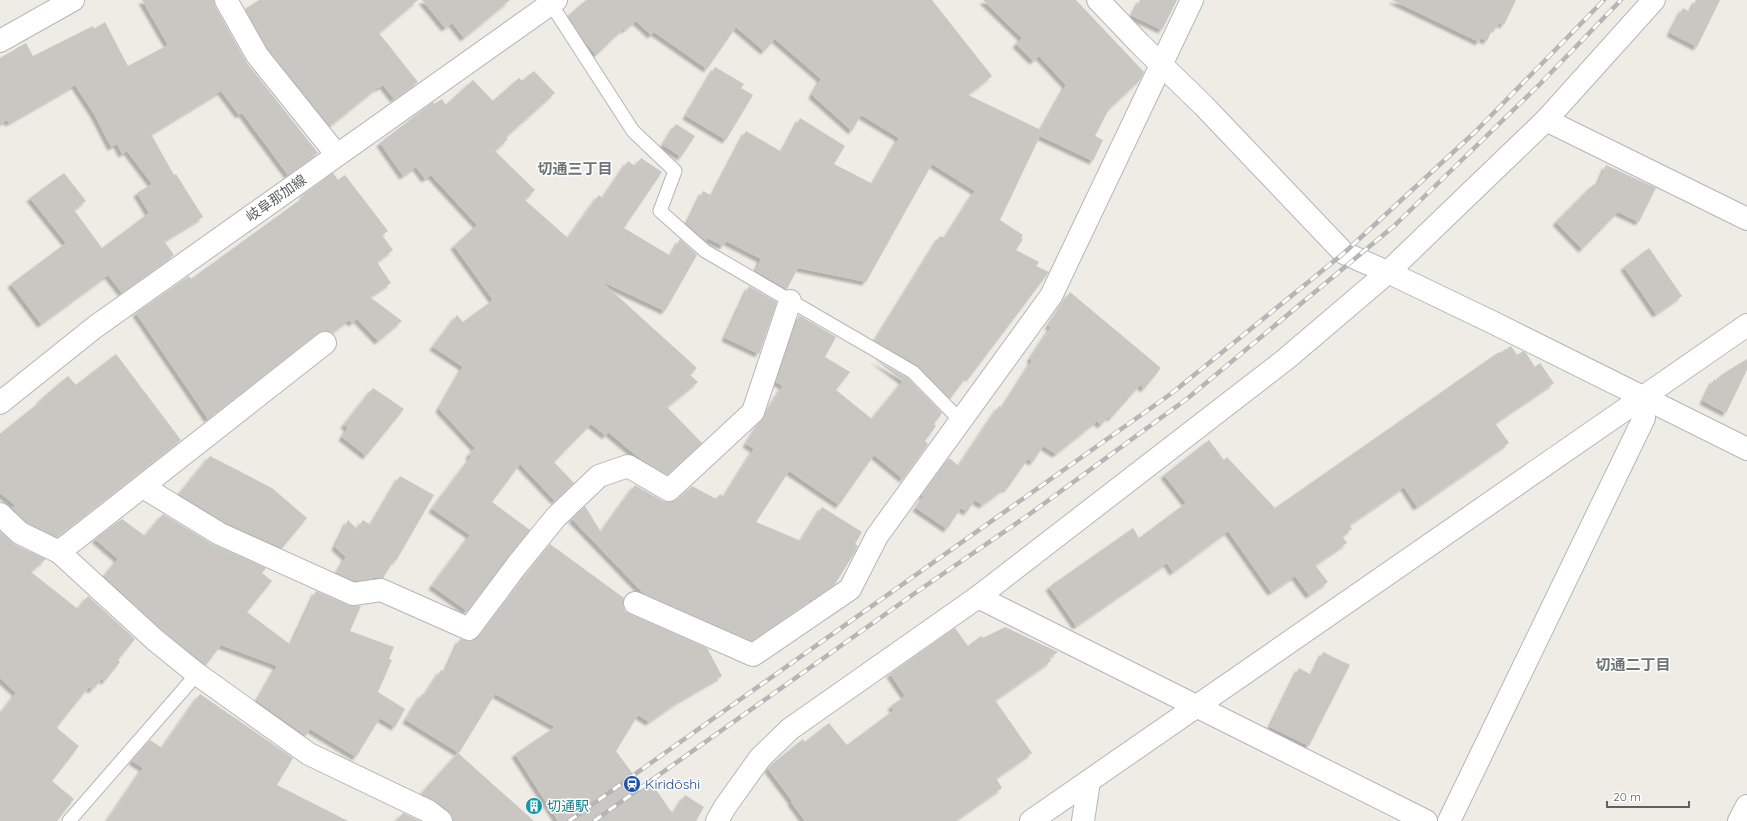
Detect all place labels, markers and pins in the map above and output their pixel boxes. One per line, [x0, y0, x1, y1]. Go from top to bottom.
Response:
station icon: Kiridōshi [622, 774, 642, 794]
place label: Kiridōshi [645, 775, 700, 793]
building icon: 切通駅 [524, 796, 544, 816]
place label: 切通駅 [547, 797, 589, 815]

